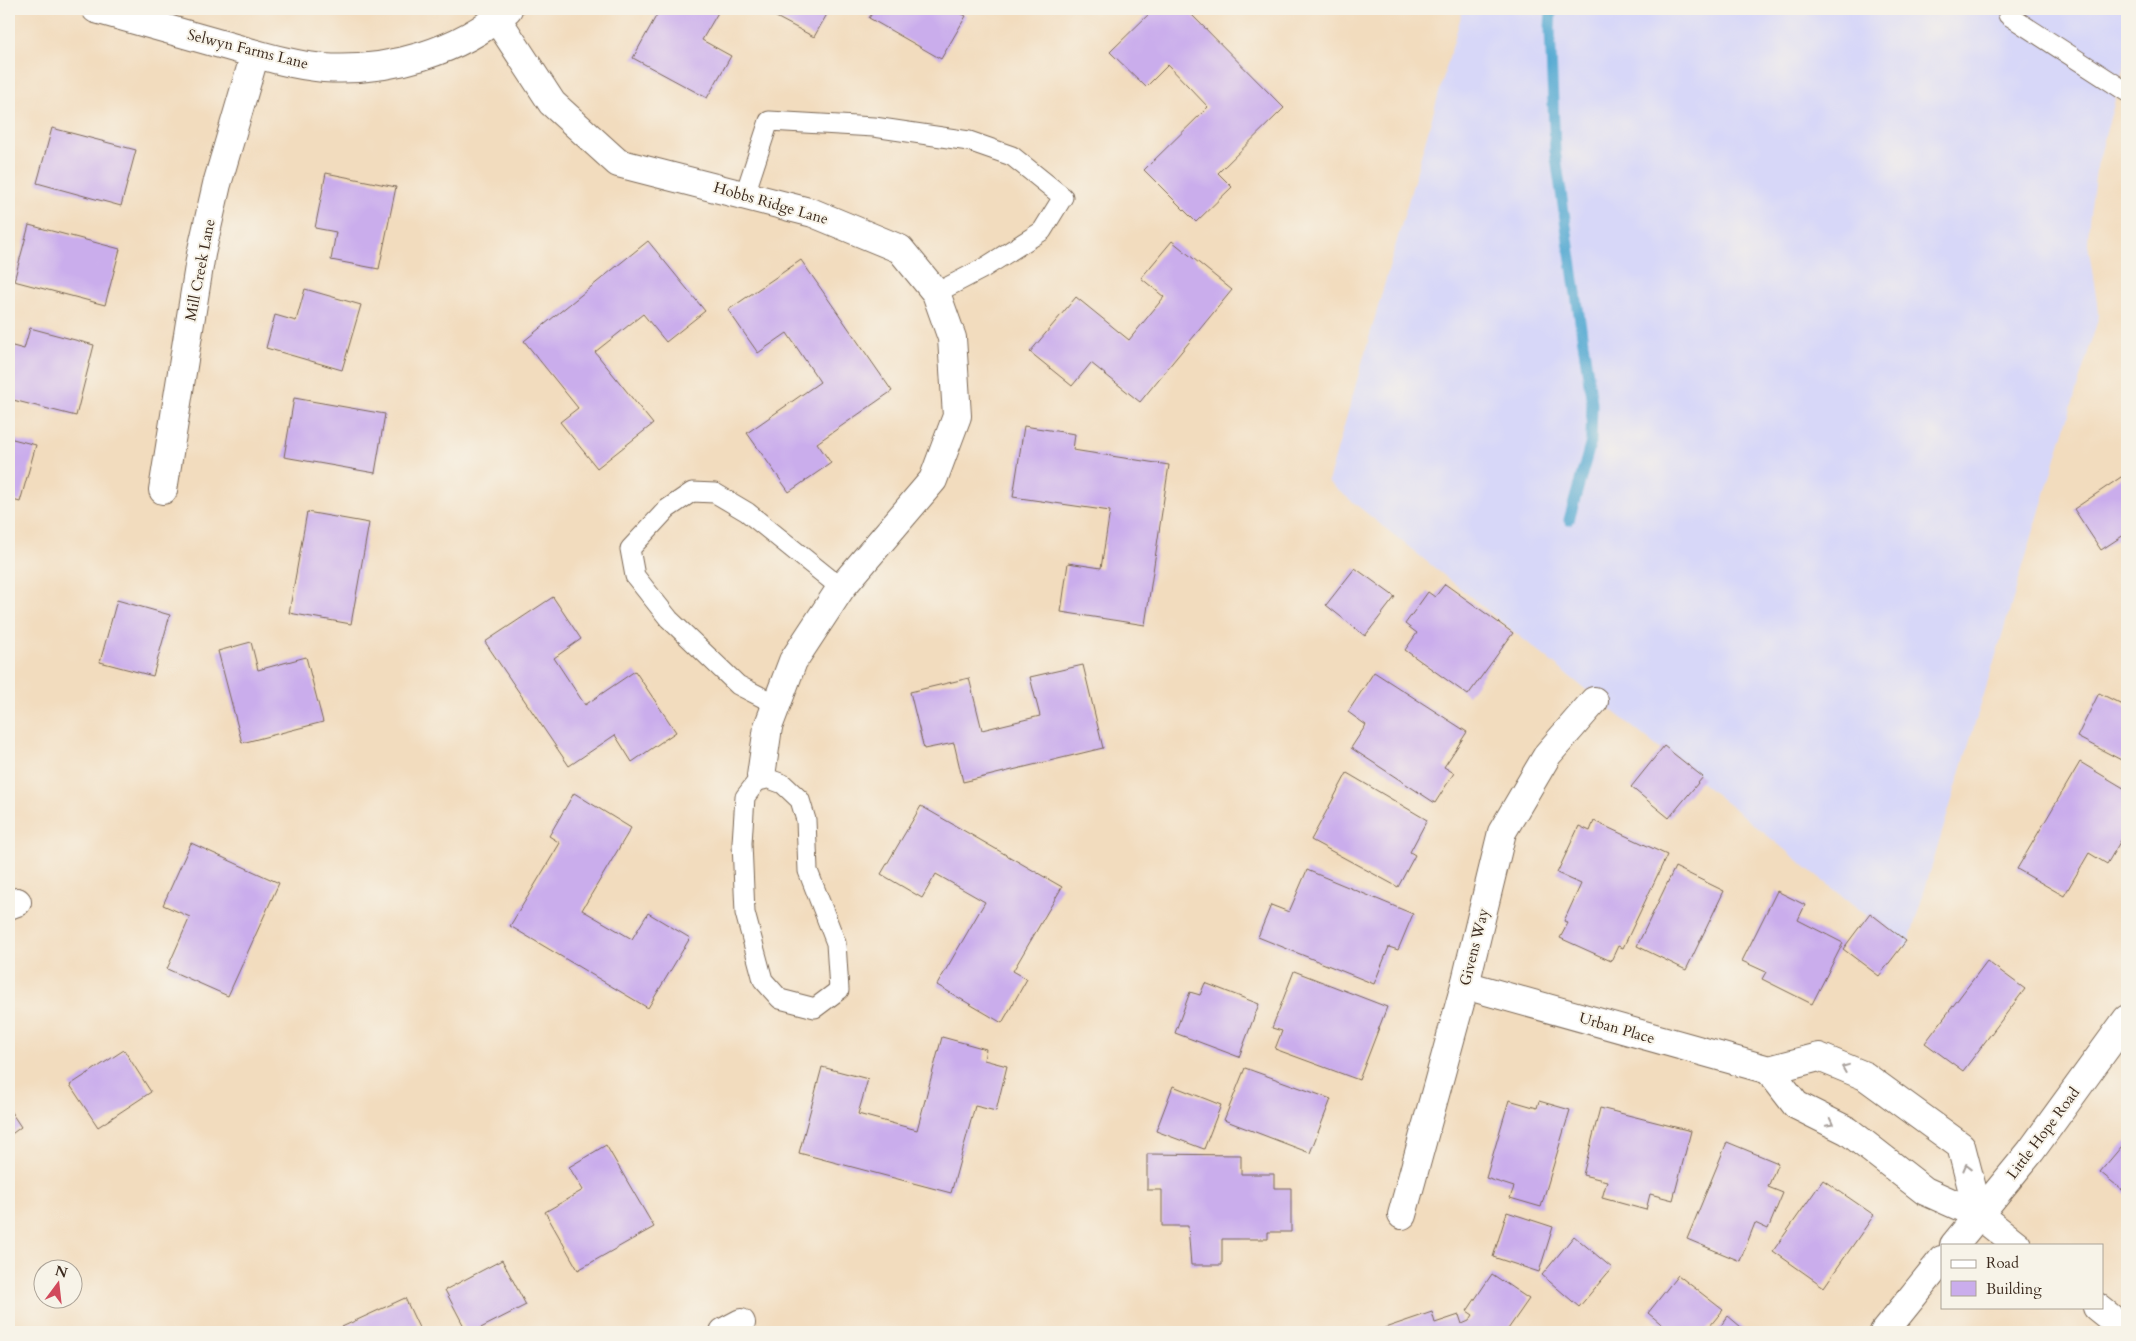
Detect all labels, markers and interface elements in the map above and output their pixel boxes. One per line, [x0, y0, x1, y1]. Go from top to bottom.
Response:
street label: Selwyn Farms Lane [186, 24, 311, 74]
street label: Hobbs Ridge Lane [711, 177, 831, 229]
street label: Mill Creek Lane [180, 217, 220, 323]
street label: Givens Way [1455, 906, 1493, 988]
street label: Urban Place [1577, 1008, 1657, 1048]
one-way arrow [1841, 1064, 1850, 1074]
street label: Little Hope Road [2002, 1083, 2084, 1183]
one-way arrow [1825, 1117, 1834, 1127]
one-way arrow [1962, 1163, 1973, 1172]
legend [1941, 1244, 2104, 1308]
text: Road [1986, 1253, 2019, 1273]
north arrow [32, 1258, 82, 1308]
text: N [53, 1261, 70, 1283]
text: Building [1986, 1279, 2042, 1299]

